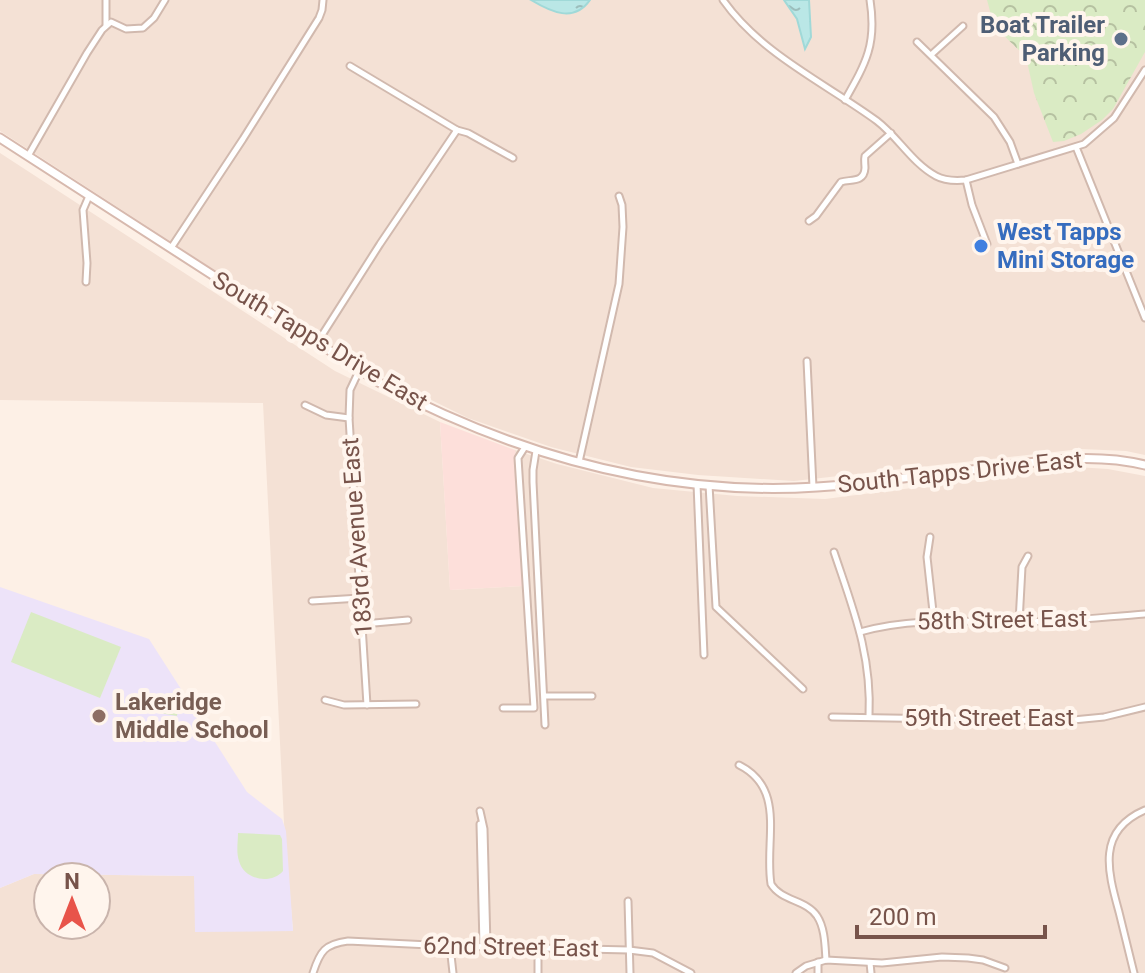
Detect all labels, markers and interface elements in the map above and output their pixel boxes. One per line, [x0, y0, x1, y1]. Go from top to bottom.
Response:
place label: Boat Trailer Parking [980, 11, 1105, 67]
marker: Boat Trailer Parking [1112, 30, 1130, 48]
place label: West Tapps Mini Storage [997, 218, 1134, 274]
marker: West Tapps Mini Storage [972, 237, 990, 255]
street label: South Tapps Drive East [207, 266, 433, 416]
street label: 183rd Avenue East [336, 437, 378, 637]
street label: South Tapps Drive East [836, 445, 1084, 499]
street label: 58th Street East [917, 605, 1087, 635]
place label: Lakeridge Middle School [115, 688, 269, 744]
street label: 59th Street East [904, 704, 1074, 732]
marker: Lakeridge Middle School [90, 707, 108, 725]
north arrow [32, 861, 112, 941]
text: N [64, 869, 80, 894]
scale bar [857, 889, 1045, 939]
text: 200 m [869, 903, 936, 931]
street label: 62nd Street East [423, 931, 599, 963]

